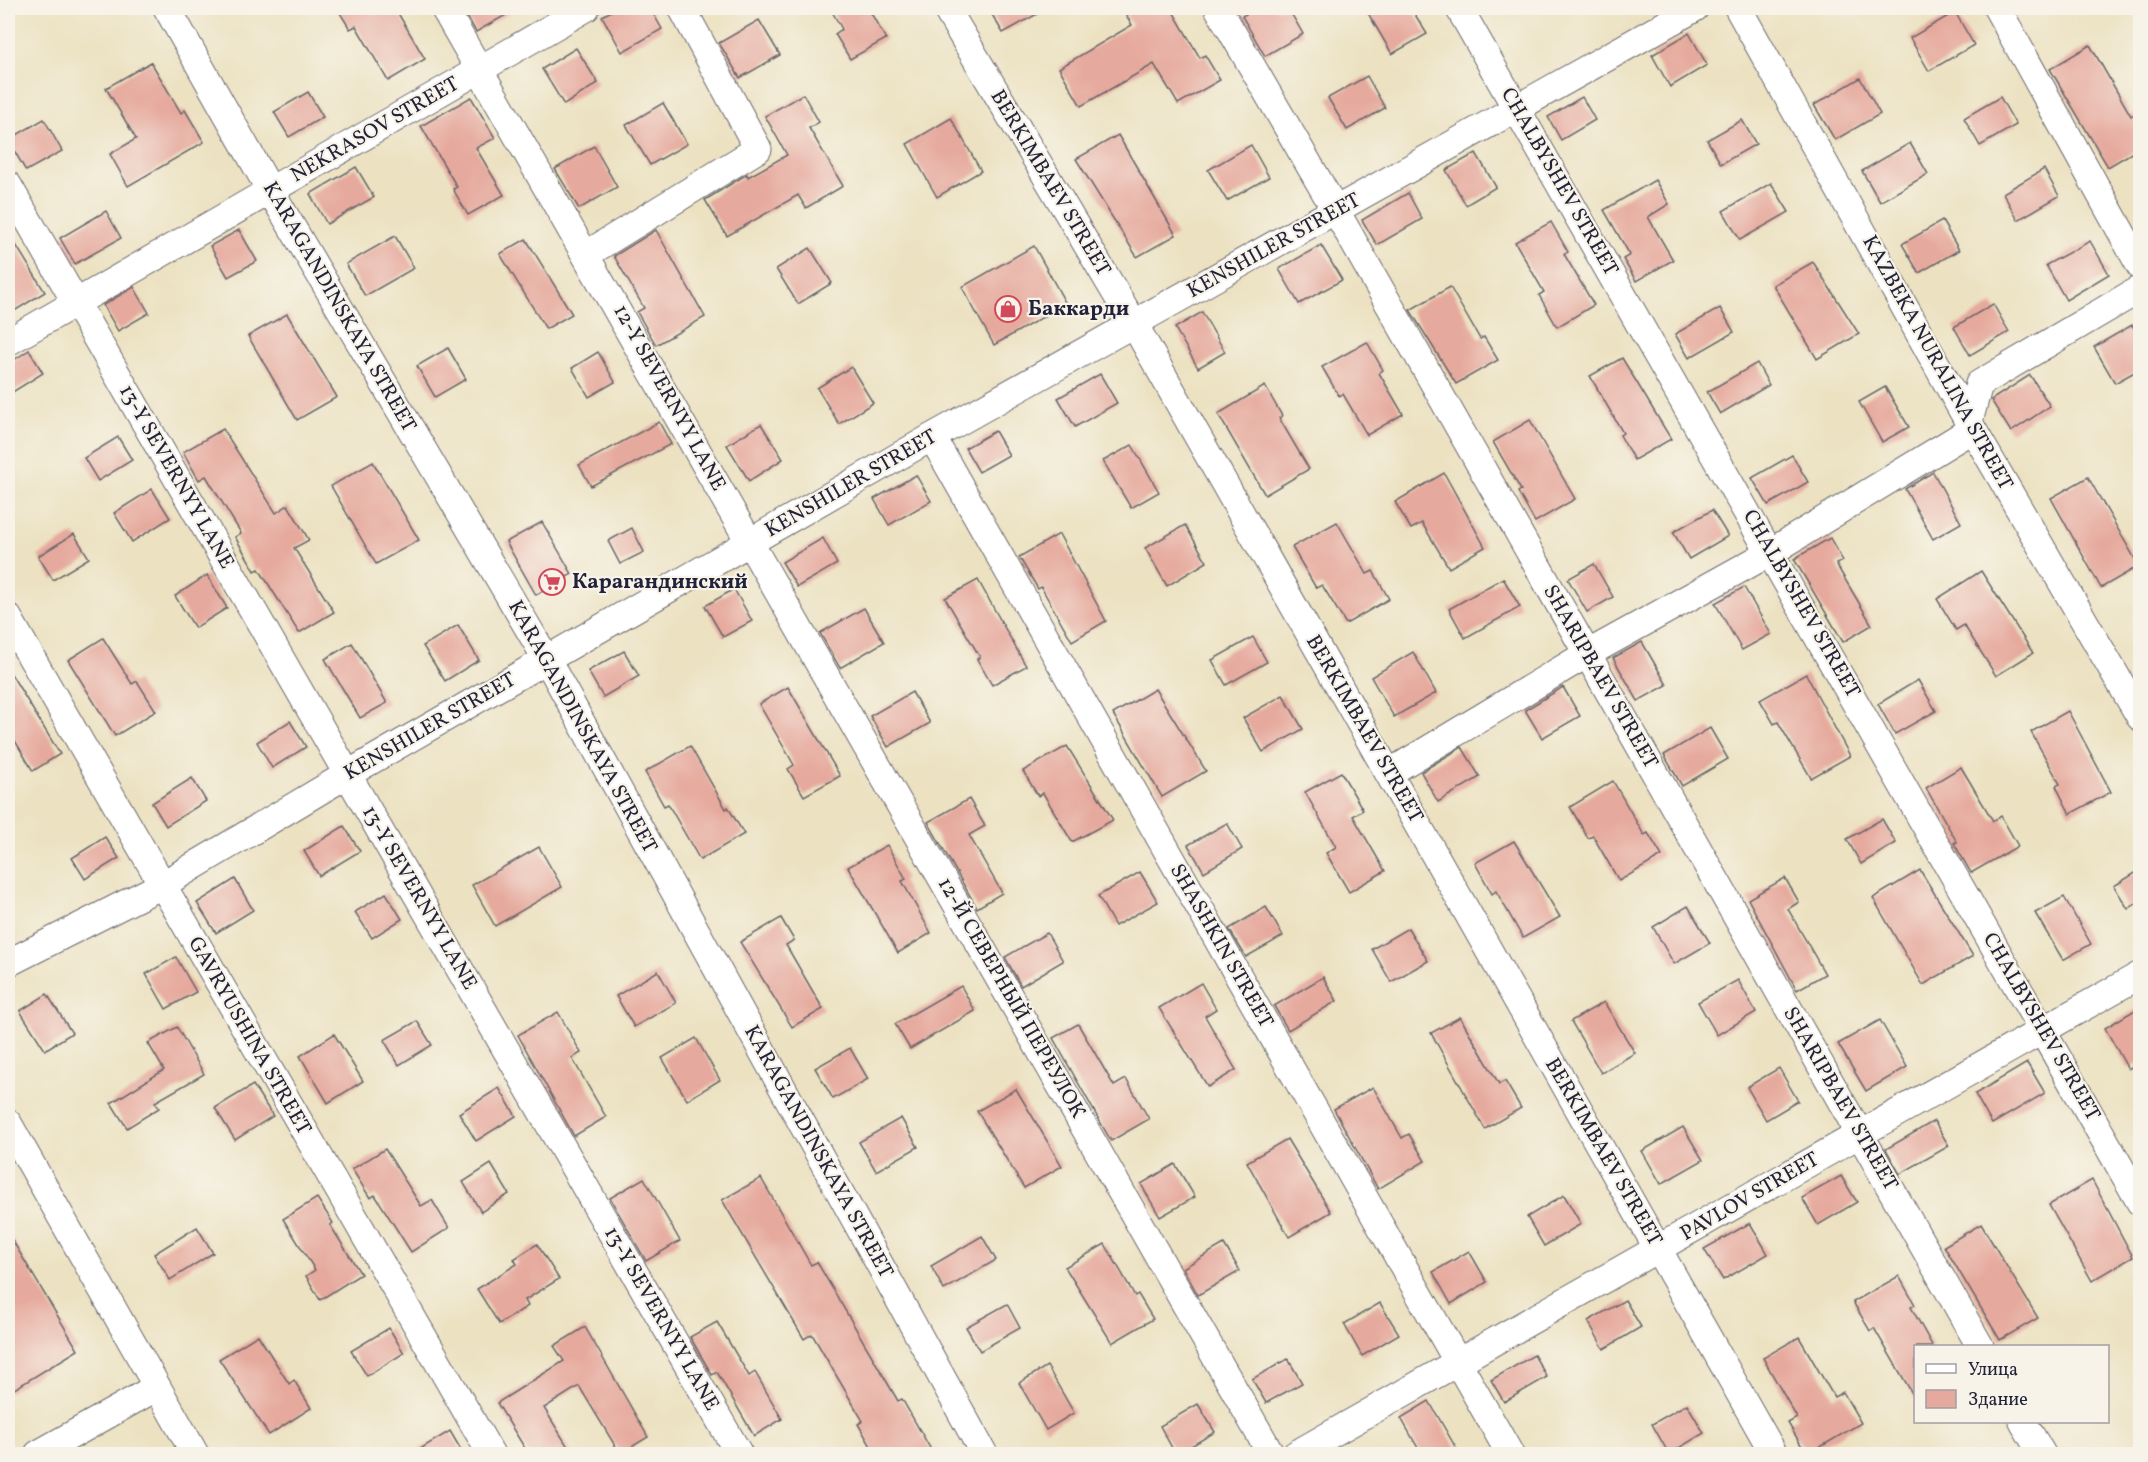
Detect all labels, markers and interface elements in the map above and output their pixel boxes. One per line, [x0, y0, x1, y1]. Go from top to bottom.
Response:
street label: NEKRASOV STREET [285, 70, 465, 190]
street label: CHALBYSHEV STREET [1493, 83, 1625, 281]
street label: BERKIMBAEV STREET [983, 84, 1117, 282]
street label: KARAGANDINSKAYA STREET [255, 176, 423, 438]
street label: KENSHILER STREET [1182, 186, 1366, 306]
street label: KAZBEKA NURALINA STREET [1855, 230, 2019, 496]
shop icon: Баккарди [993, 294, 1023, 324]
place label: Баккарди [1028, 295, 1129, 324]
street label: 12-Y SEVERNYY LANE [606, 300, 732, 496]
street label: 13-Y SEVERNYY LANE [111, 380, 241, 574]
street label: KENSHILER STREET [760, 423, 942, 545]
street label: CHALBYSHEV STREET [1735, 505, 1867, 703]
supermarket icon: Карагандинский [537, 567, 567, 597]
place label: Карагандинский [572, 568, 748, 597]
street label: SHARIPBAEV STREET [1536, 580, 1664, 774]
street label: KARAGANDINSKAYA STREET [500, 595, 664, 859]
street label: BERKIMBAEV STREET [1298, 630, 1430, 828]
street label: KENSHILER STREET [339, 666, 521, 788]
street label: 13-Y SEVERNYY LANE [354, 801, 484, 995]
street label: SHASHKIN STREET [1162, 859, 1280, 1033]
street label: 12-Й СЕВЕРНЫЙ ПЕРЕУЛОК [930, 872, 1092, 1124]
street label: CHALBYSHEV STREET [1975, 928, 2107, 1126]
street label: GAVRYUSHINA STREET [180, 932, 318, 1140]
street label: SHARIPBAEV STREET [1776, 1002, 1904, 1196]
street label: KARAGANDINSKAYA STREET [736, 1020, 900, 1284]
street label: BERKIMBAEV STREET [1537, 1053, 1669, 1251]
street label: PAVLOV STREET [1675, 1145, 1825, 1249]
street label: 13-Y SEVERNYY LANE [596, 1222, 726, 1416]
legend [1914, 1345, 2109, 1423]
text: Улица [1968, 1358, 2018, 1383]
text: Здание [1968, 1388, 2028, 1413]

